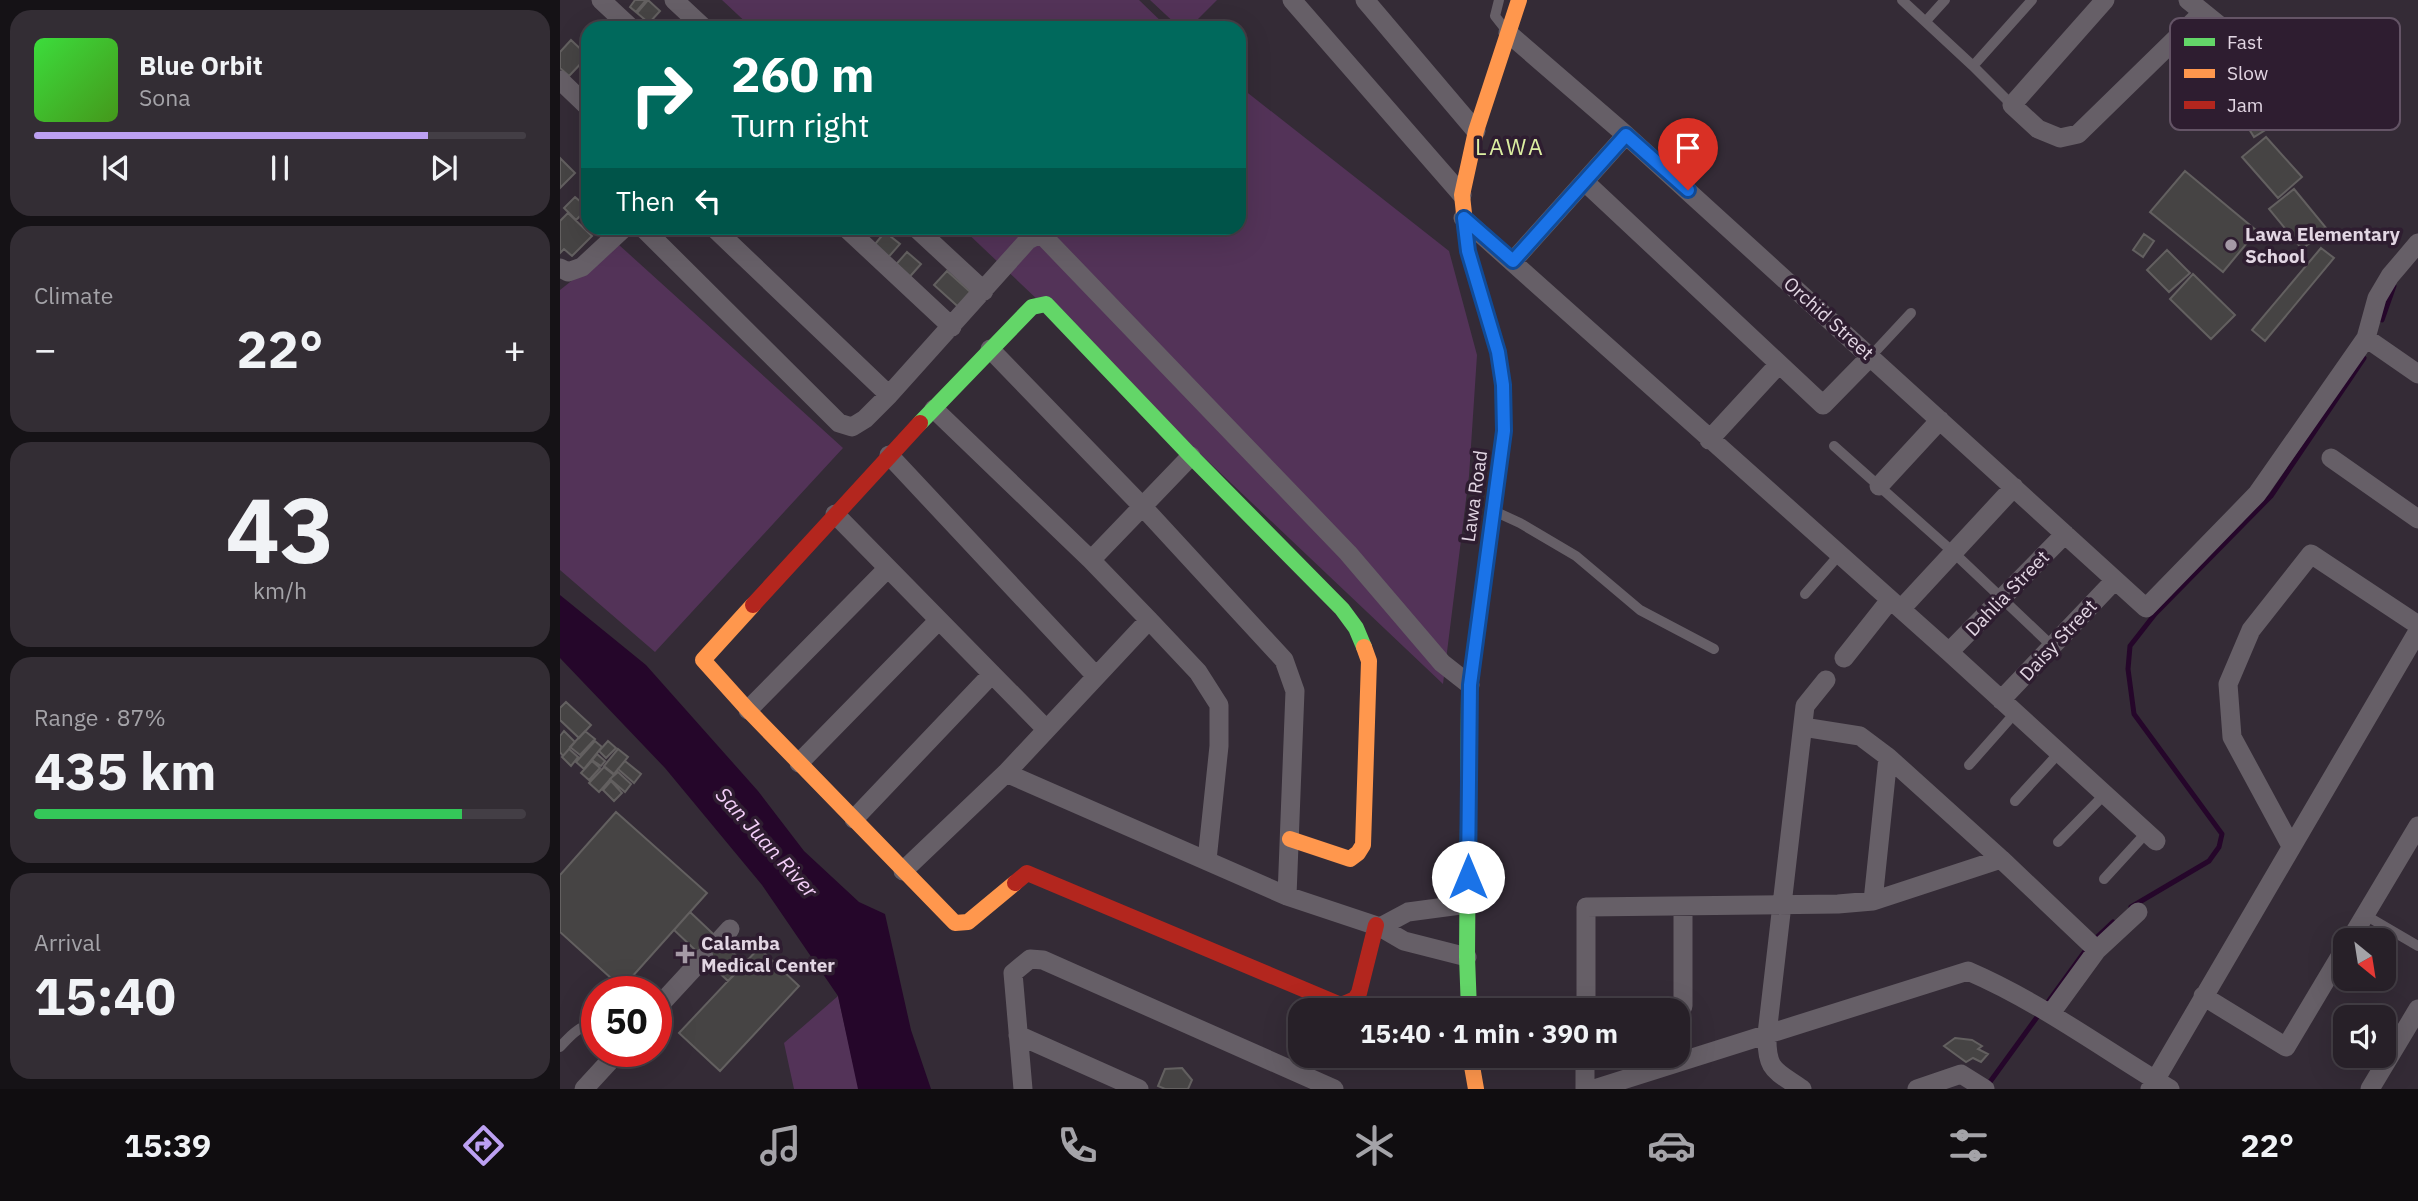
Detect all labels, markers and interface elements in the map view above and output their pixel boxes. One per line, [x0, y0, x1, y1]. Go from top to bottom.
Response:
legend [2170, 18, 2400, 130]
text: Fast [2227, 30, 2263, 54]
text: 260 m [731, 42, 875, 105]
text: Blue Orbit [139, 48, 263, 82]
icon: right [616, 49, 707, 140]
text: Slow [2227, 61, 2268, 85]
text: Sona [139, 82, 191, 112]
text: Jam [2227, 93, 2263, 117]
text: Turn right [731, 104, 869, 146]
pin [1658, 118, 1718, 190]
icon: arrive [1669, 129, 1707, 167]
district label: LAWA [1475, 131, 1545, 161]
icon: previous [97, 149, 135, 187]
icon: pause [261, 149, 299, 187]
icon: next [425, 149, 463, 187]
icon: left [689, 182, 727, 220]
text: Then [616, 184, 675, 218]
place label: Lawa Elementary School [2245, 222, 2401, 268]
marker: Lawa Elementary School [2223, 237, 2239, 253]
street label: Orchid Street [1779, 271, 1879, 365]
text: Climate [34, 280, 113, 310]
text: 22° [237, 315, 323, 382]
text: − [34, 324, 57, 373]
text: + [503, 324, 526, 373]
street label: Lawa Road [1456, 449, 1492, 543]
text: 43 [225, 470, 335, 588]
street label: Dahlia Street [1960, 545, 2054, 641]
text: km/h [253, 575, 307, 605]
street label: Daisy Street [2014, 594, 2102, 686]
text: Range · 87% [34, 702, 166, 732]
text: 435 km [34, 737, 216, 804]
water label: San Juan River [710, 781, 825, 904]
position arrow [1431, 840, 1505, 914]
text: Arrival [34, 927, 101, 957]
north arrow [2333, 928, 2396, 990]
map controls [2333, 928, 2396, 1068]
place label: Calamba Medical Center [701, 931, 835, 977]
marker: Calamba Medical Center [675, 944, 695, 964]
text: 15:40 [34, 962, 176, 1029]
speed limit sign: 50 [581, 976, 672, 1067]
button: sound [2333, 1005, 2396, 1068]
text: 15:40 · 1 min · 390 m [1360, 1016, 1618, 1050]
icon: directions [459, 1121, 508, 1170]
icon: music [756, 1121, 805, 1170]
icon: phone [1053, 1121, 1102, 1170]
icon: climate [1350, 1121, 1399, 1170]
icon: car [1647, 1121, 1696, 1170]
icon: filters [1944, 1121, 1993, 1170]
text: 15:39 [124, 1124, 211, 1166]
text: 22° [2241, 1124, 2294, 1166]

